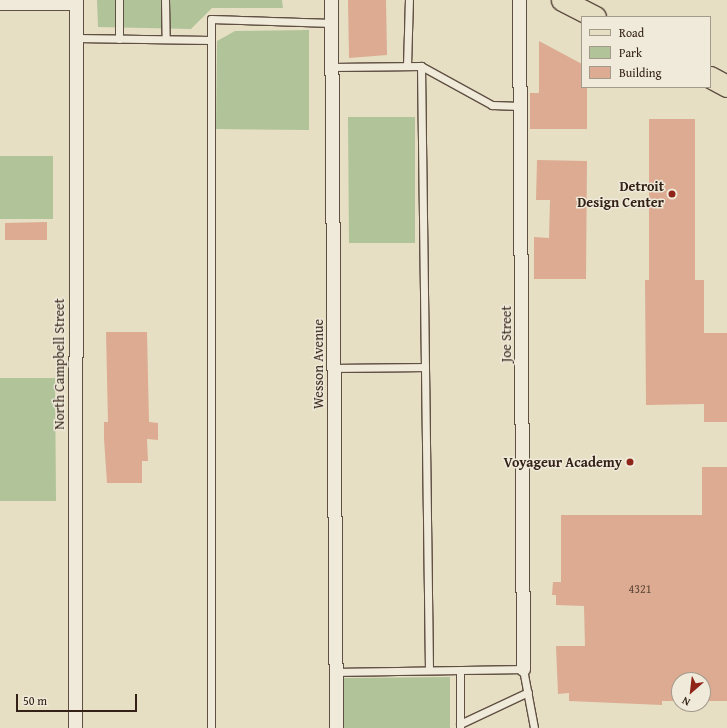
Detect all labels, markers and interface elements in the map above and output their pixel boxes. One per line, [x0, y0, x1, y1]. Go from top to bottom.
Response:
legend [581, 16, 711, 88]
text: Road [619, 24, 644, 41]
text: Park [619, 44, 642, 61]
text: Building [619, 64, 662, 81]
place label: Detroit Design Center [577, 178, 664, 210]
marker: Detroit Design Center [667, 189, 677, 199]
street label: North Campbell Street [51, 298, 67, 430]
street label: Joe Street [498, 306, 514, 362]
street label: Wesson Avenue [310, 319, 326, 409]
place label: Voyageur Academy [503, 454, 622, 470]
marker: Voyageur Academy [625, 457, 635, 467]
house number: 4321 [628, 582, 652, 596]
north arrow [671, 672, 711, 712]
scale bar [18, 686, 139, 712]
text: 50 m [23, 692, 47, 709]
text: N [679, 693, 693, 711]

